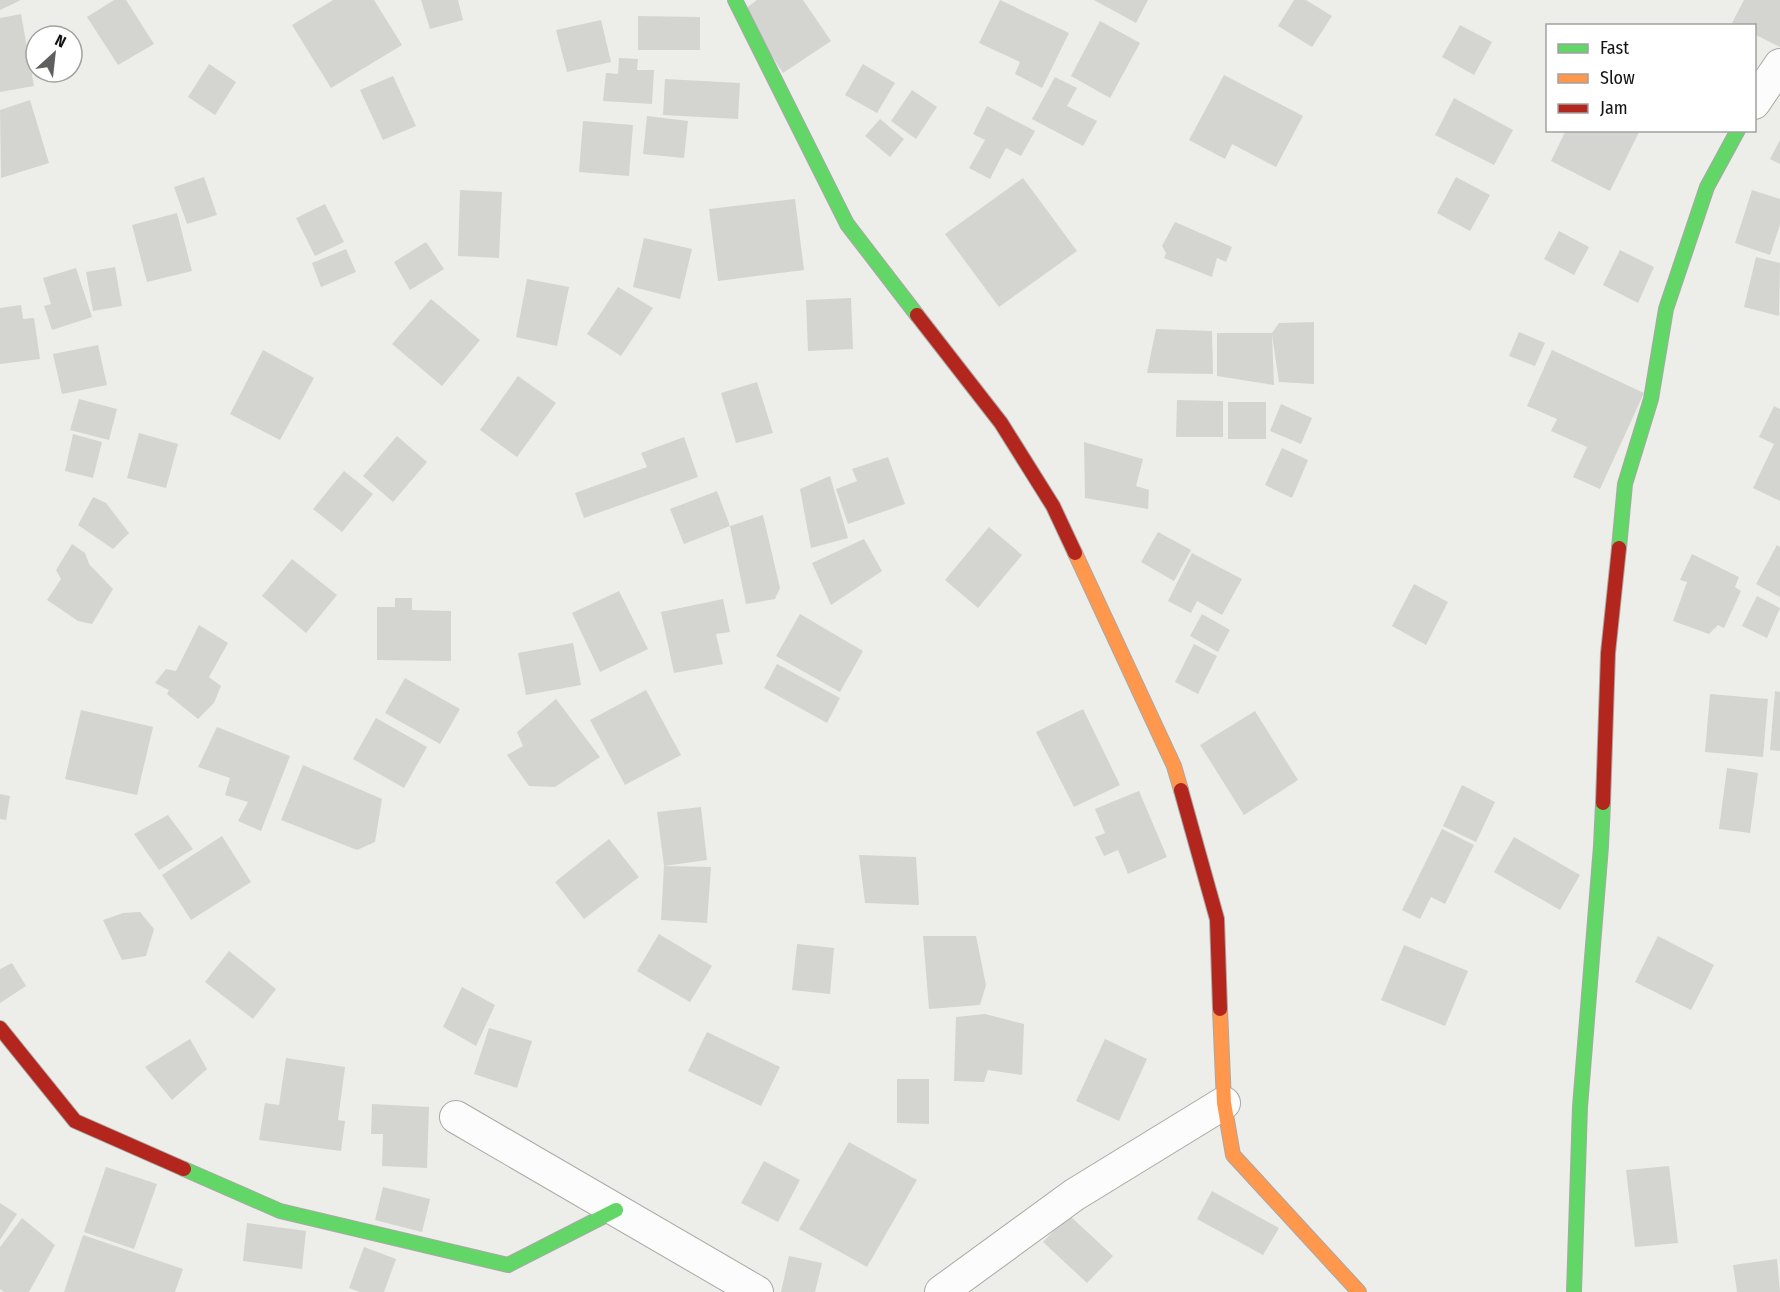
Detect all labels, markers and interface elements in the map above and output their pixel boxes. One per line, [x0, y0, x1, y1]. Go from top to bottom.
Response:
north arrow [24, 24, 84, 84]
legend [1546, 24, 1756, 132]
text: N [52, 30, 69, 52]
text: Fast [1600, 37, 1629, 59]
text: Slow [1600, 67, 1635, 89]
text: Jam [1600, 97, 1628, 119]

